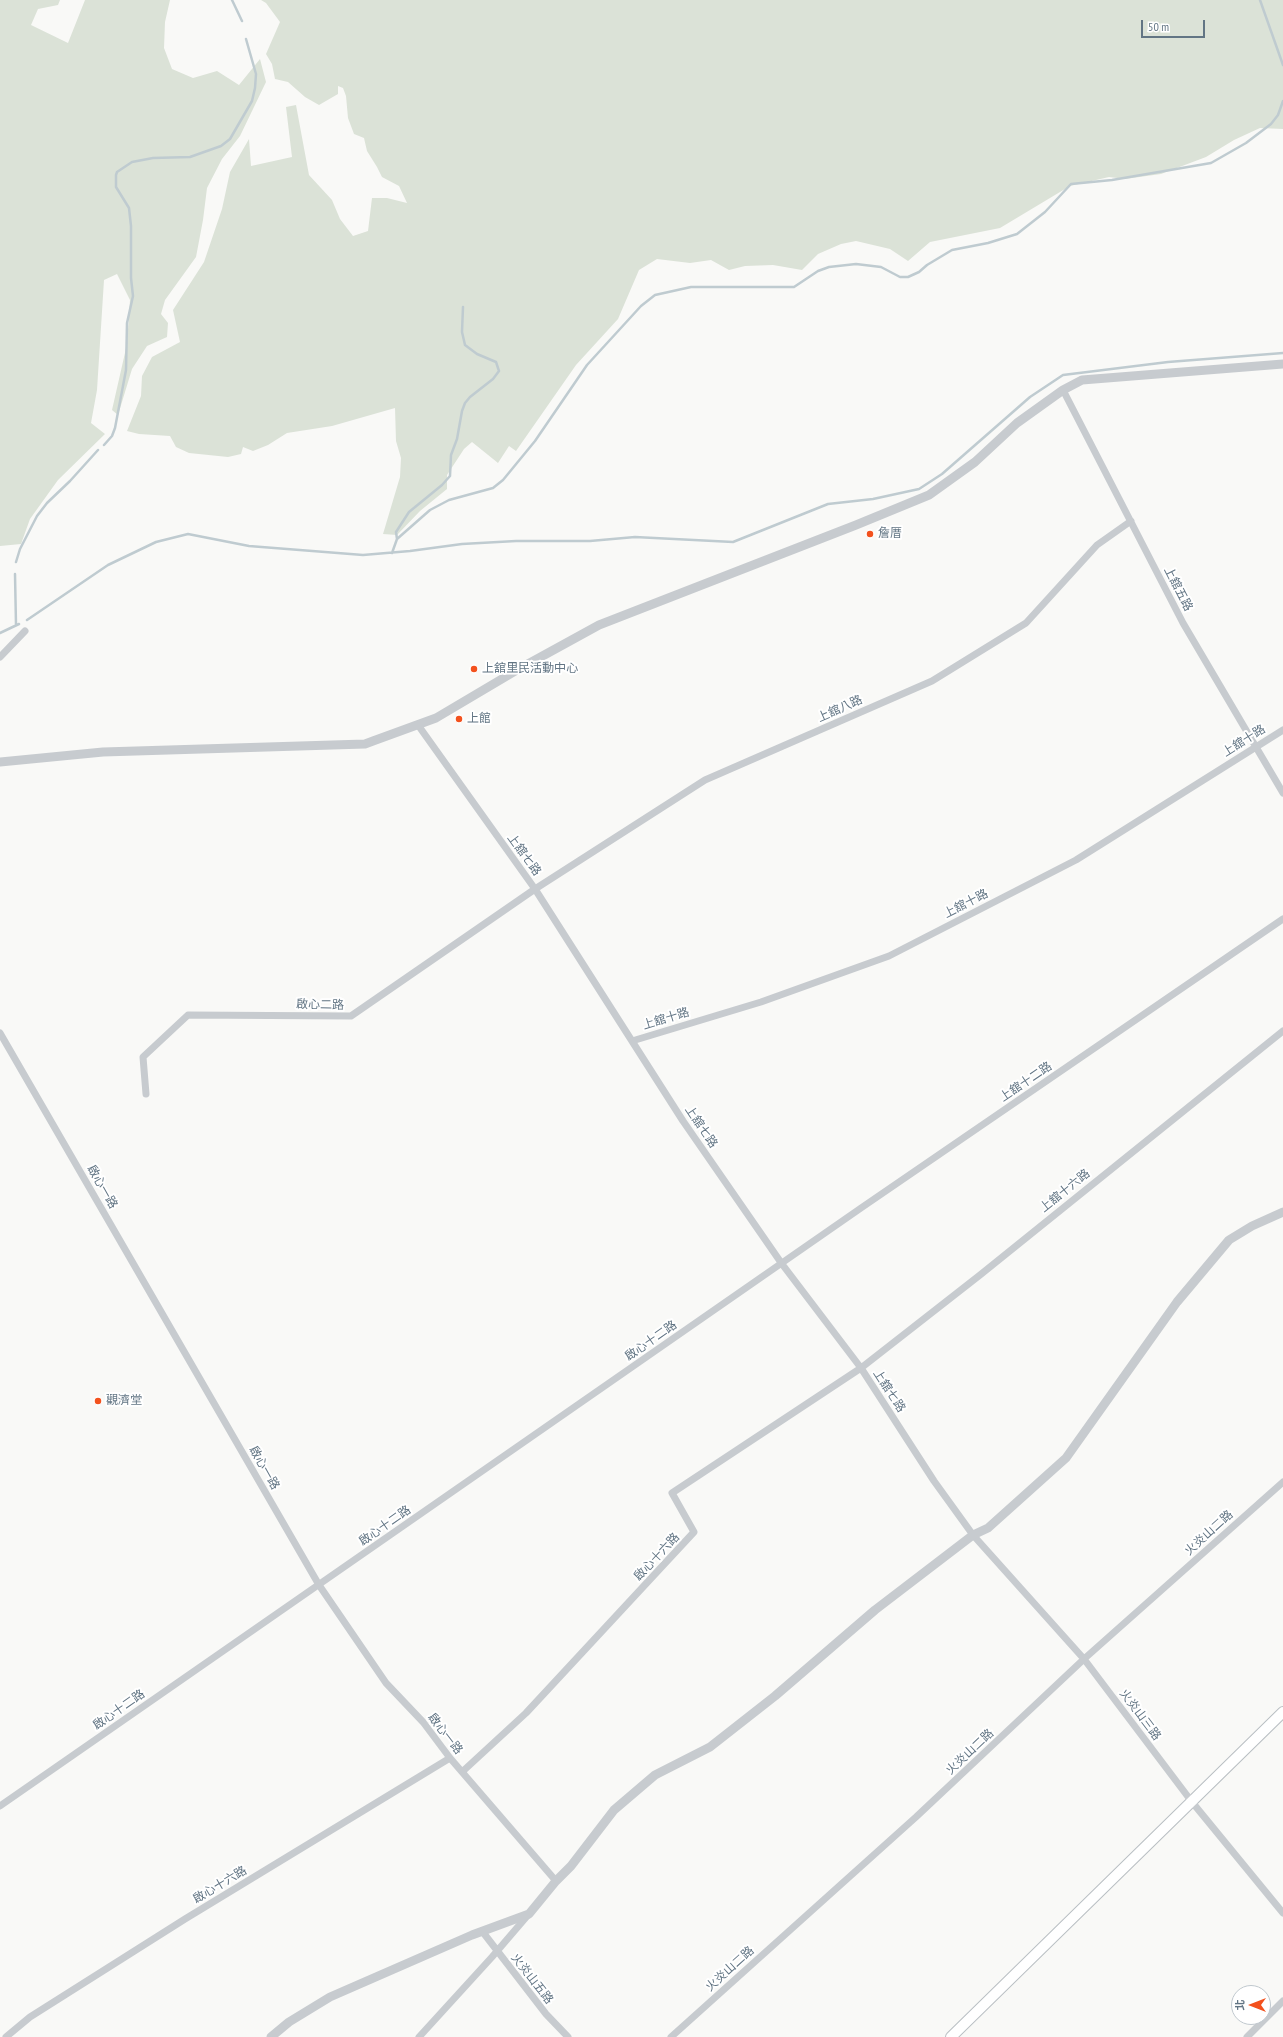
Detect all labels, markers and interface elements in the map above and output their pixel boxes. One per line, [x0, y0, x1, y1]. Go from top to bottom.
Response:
scale bar [1143, 12, 1207, 38]
text: 50 m [1148, 19, 1169, 34]
place label: 詹厝 [878, 527, 902, 541]
marker: 詹厝 [865, 529, 875, 539]
street label: 上舘五路 [1161, 564, 1195, 614]
place label: 上舘里民活動中心 [482, 662, 578, 676]
marker: 上舘里民活動中心 [469, 664, 479, 674]
street label: 上舘八路 [815, 693, 865, 725]
place label: 上館 [467, 712, 491, 726]
marker: 上館 [454, 714, 464, 724]
street label: 上舘十路 [1220, 722, 1268, 760]
street label: 上舘七路 [504, 831, 544, 879]
street label: 上舘十路 [941, 887, 991, 921]
street label: 啟心二路 [296, 997, 344, 1013]
street label: 上舘十路 [641, 1005, 691, 1033]
street label: 上舘十二路 [997, 1059, 1055, 1105]
street label: 上舘七路 [682, 1103, 720, 1151]
street label: 啟心一路 [84, 1163, 120, 1211]
street label: 上舘十六路 [1037, 1167, 1093, 1215]
street label: 啟心十二路 [622, 1318, 680, 1364]
street label: 上舘七路 [870, 1367, 908, 1415]
place label: 觀濟堂 [106, 1394, 142, 1408]
marker: 觀濟堂 [93, 1396, 103, 1406]
street label: 啟心一路 [246, 1444, 282, 1492]
street label: 啟心十二路 [356, 1503, 414, 1549]
street label: 火炎山二路 [1182, 1508, 1236, 1558]
street label: 啟心十六路 [631, 1530, 683, 1584]
street label: 啟心十二路 [90, 1687, 148, 1733]
street label: 火炎山三路 [1116, 1687, 1164, 1743]
street label: 啟心一路 [425, 1711, 465, 1757]
street label: 火炎山二路 [943, 1726, 997, 1778]
street label: 啟心十六路 [191, 1863, 249, 1907]
street label: 火炎山二路 [703, 1944, 757, 1994]
street label: 火炎山五路 [508, 1951, 556, 2007]
north arrow [1231, 1985, 1271, 2025]
text: 北 [1233, 2000, 1247, 2011]

